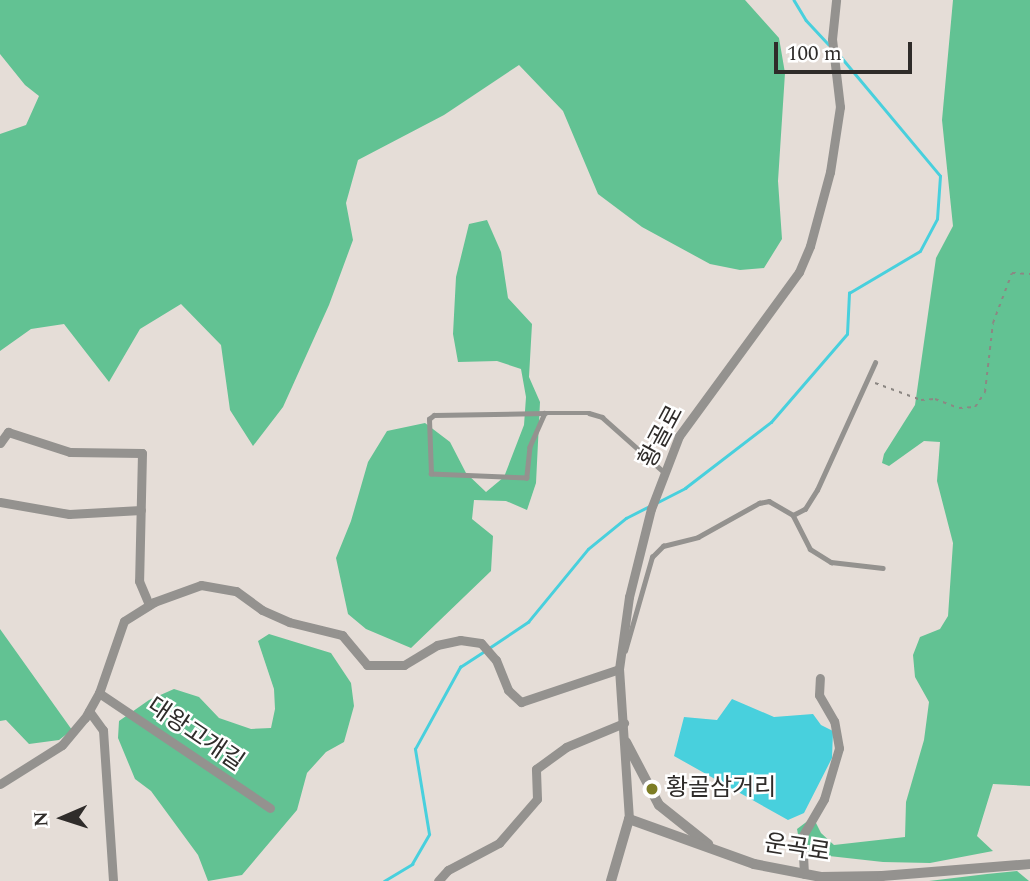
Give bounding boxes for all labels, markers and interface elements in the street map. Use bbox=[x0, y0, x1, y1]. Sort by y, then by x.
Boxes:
scale bar bbox=[778, 28, 916, 72]
text: 100 m bbox=[787, 38, 842, 70]
street label: 황골로 bbox=[634, 401, 690, 473]
street label: 대왕고개길 bbox=[141, 692, 249, 778]
place label: 황골삼거리 bbox=[666, 775, 776, 803]
marker: 황골삼거리 bbox=[644, 781, 660, 797]
north arrow bbox=[28, 783, 98, 853]
text: N bbox=[27, 811, 56, 828]
street label: 운곡로 bbox=[762, 830, 832, 868]

